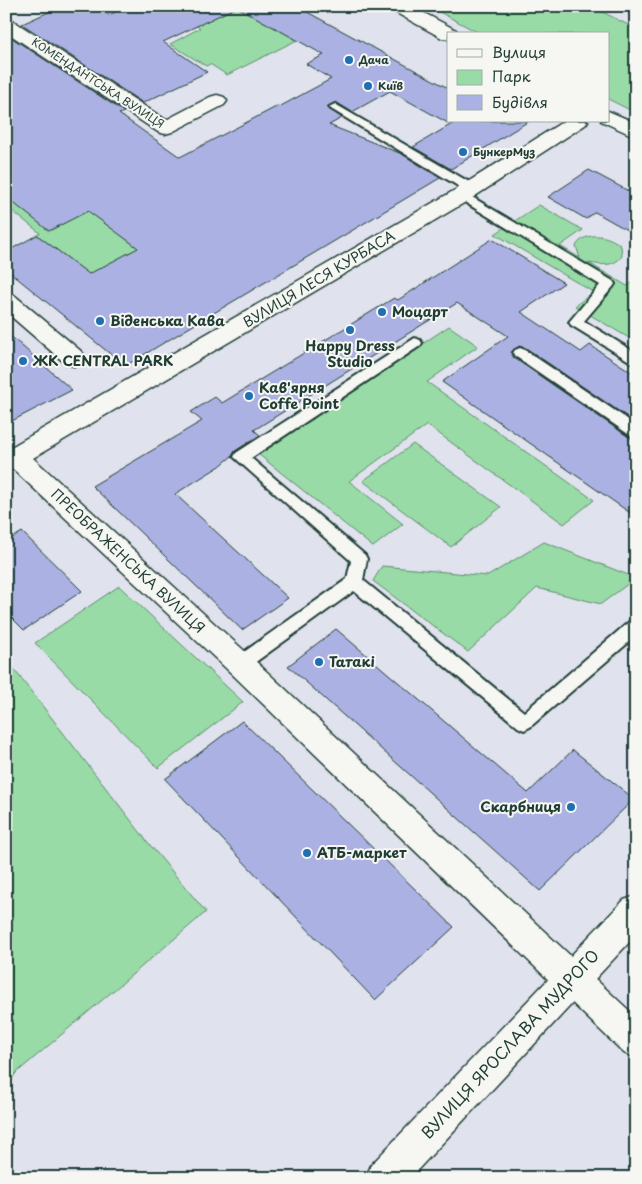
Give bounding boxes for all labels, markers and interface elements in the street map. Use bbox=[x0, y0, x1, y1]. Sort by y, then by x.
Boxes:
legend bbox=[447, 32, 610, 122]
street label: КОМЕНДАНТСЬКА ВУЛИЦЯ bbox=[29, 33, 168, 132]
text: Вулиця bbox=[492, 40, 546, 63]
place label: Дача bbox=[358, 51, 389, 68]
marker: Дача bbox=[343, 54, 355, 66]
text: Парк bbox=[492, 64, 531, 87]
place label: Київ bbox=[378, 77, 403, 94]
marker: Київ bbox=[362, 80, 374, 92]
text: Будівля bbox=[492, 90, 548, 113]
place label: БункерМуз bbox=[473, 143, 535, 160]
marker: БункерМуз bbox=[457, 146, 469, 158]
street label: ВУЛИЦЯ ЛЕСЯ КУРБАСА bbox=[239, 225, 399, 332]
place label: Моцарт bbox=[392, 301, 449, 322]
marker: Моцарт bbox=[376, 306, 388, 318]
place label: Віденська Кава bbox=[110, 310, 225, 331]
marker: Віденська Кава bbox=[94, 315, 106, 327]
marker: Happy Dress Studio bbox=[344, 324, 356, 336]
place label: Happy Dress Studio bbox=[305, 335, 395, 372]
place label: ЖК CENTRAL PARK bbox=[32, 350, 173, 371]
marker: ЖК CENTRAL PARK bbox=[17, 355, 29, 367]
place label: Кав'ярня Coffe Point bbox=[259, 377, 339, 414]
marker: Кав'ярня Coffe Point bbox=[243, 390, 255, 402]
street label: ПРЕОБРАЖЕНСЬКА ВУЛИЦЯ bbox=[47, 483, 210, 638]
place label: Татакі bbox=[329, 651, 375, 672]
marker: Татакі bbox=[313, 656, 325, 668]
place label: Скарбниця bbox=[480, 796, 561, 817]
marker: Скарбниця bbox=[565, 801, 577, 813]
place label: АТБ-маркет bbox=[317, 842, 407, 863]
marker: АТБ-маркет bbox=[301, 847, 313, 859]
street label: ВУЛИЦЯ ЯРОСЛАВА МУДРОГО bbox=[415, 943, 604, 1143]

